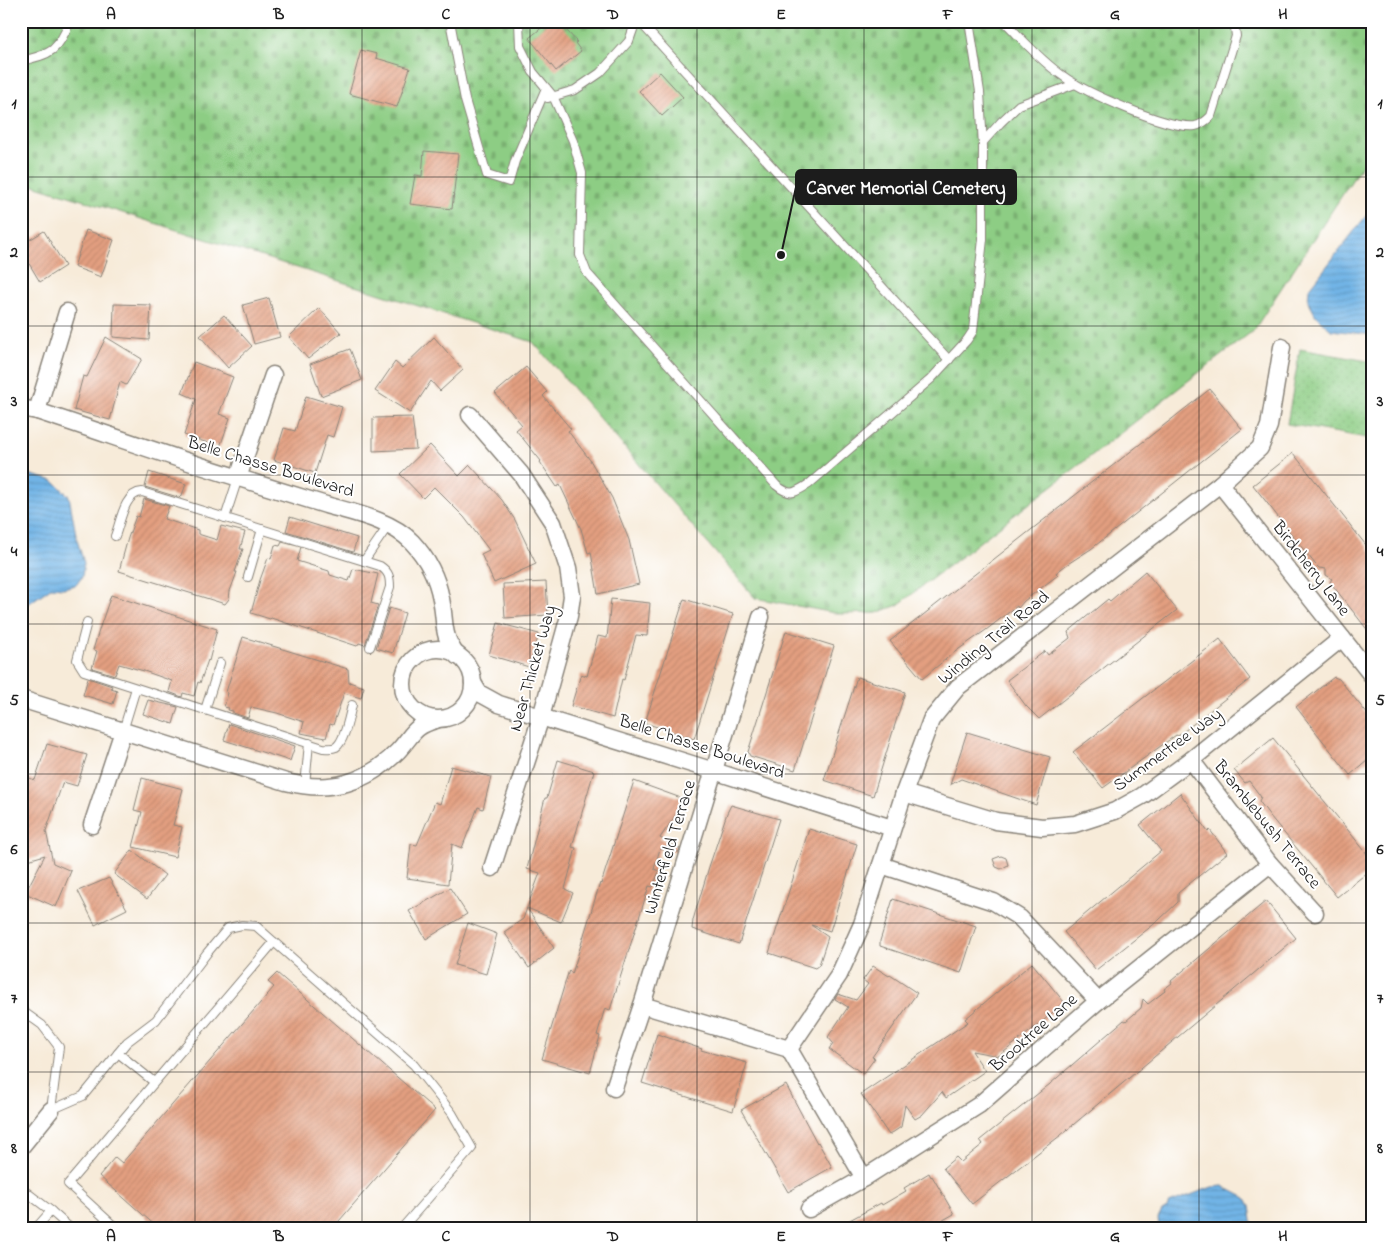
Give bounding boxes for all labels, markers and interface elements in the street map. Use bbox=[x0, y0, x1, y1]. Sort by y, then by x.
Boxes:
text: A bbox=[106, 3, 116, 27]
text: B bbox=[273, 3, 285, 27]
text: C bbox=[442, 3, 451, 27]
text: D bbox=[606, 3, 619, 27]
text: E bbox=[776, 3, 786, 27]
text: F bbox=[942, 3, 954, 27]
text: G bbox=[1110, 3, 1120, 27]
text: H bbox=[1278, 3, 1288, 27]
text: 1 bbox=[11, 92, 17, 116]
text: 1 bbox=[1377, 92, 1383, 116]
callout: Carver Memorial Cemetery bbox=[796, 170, 1016, 204]
text: Carver Memorial Cemetery bbox=[806, 176, 1006, 205]
text: 2 bbox=[9, 241, 18, 265]
text: 2 bbox=[1375, 241, 1384, 265]
text: 3 bbox=[10, 390, 18, 414]
text: 3 bbox=[1376, 390, 1384, 414]
street label: Belle Chasse Boulevard bbox=[183, 430, 357, 506]
street label: Birdcherry Lane bbox=[1264, 515, 1357, 623]
text: 4 bbox=[10, 540, 18, 564]
text: 4 bbox=[1376, 540, 1384, 564]
street label: Winding Trail Road bbox=[933, 585, 1056, 693]
street label: Near Thicket Way bbox=[503, 602, 564, 735]
text: 5 bbox=[9, 689, 19, 713]
text: 5 bbox=[1375, 689, 1385, 713]
street label: Summertree Way bbox=[1108, 702, 1228, 799]
street label: Belle Chasse Boulevard bbox=[614, 708, 788, 787]
street label: Bramblebush Terrace bbox=[1206, 755, 1327, 896]
street label: Winterfield Terrace bbox=[638, 776, 704, 918]
text: 6 bbox=[9, 838, 18, 862]
text: 6 bbox=[1375, 838, 1384, 862]
text: 7 bbox=[11, 987, 18, 1011]
street label: Brooktree Lane bbox=[984, 987, 1085, 1080]
text: 7 bbox=[1377, 987, 1384, 1011]
text: 8 bbox=[10, 1137, 17, 1161]
text: 8 bbox=[1376, 1137, 1383, 1161]
text: A bbox=[106, 1225, 116, 1249]
text: B bbox=[273, 1225, 285, 1249]
text: C bbox=[442, 1225, 451, 1249]
text: D bbox=[606, 1225, 619, 1249]
text: E bbox=[776, 1225, 786, 1249]
text: F bbox=[942, 1225, 954, 1249]
text: G bbox=[1110, 1225, 1120, 1249]
text: H bbox=[1278, 1225, 1288, 1249]

